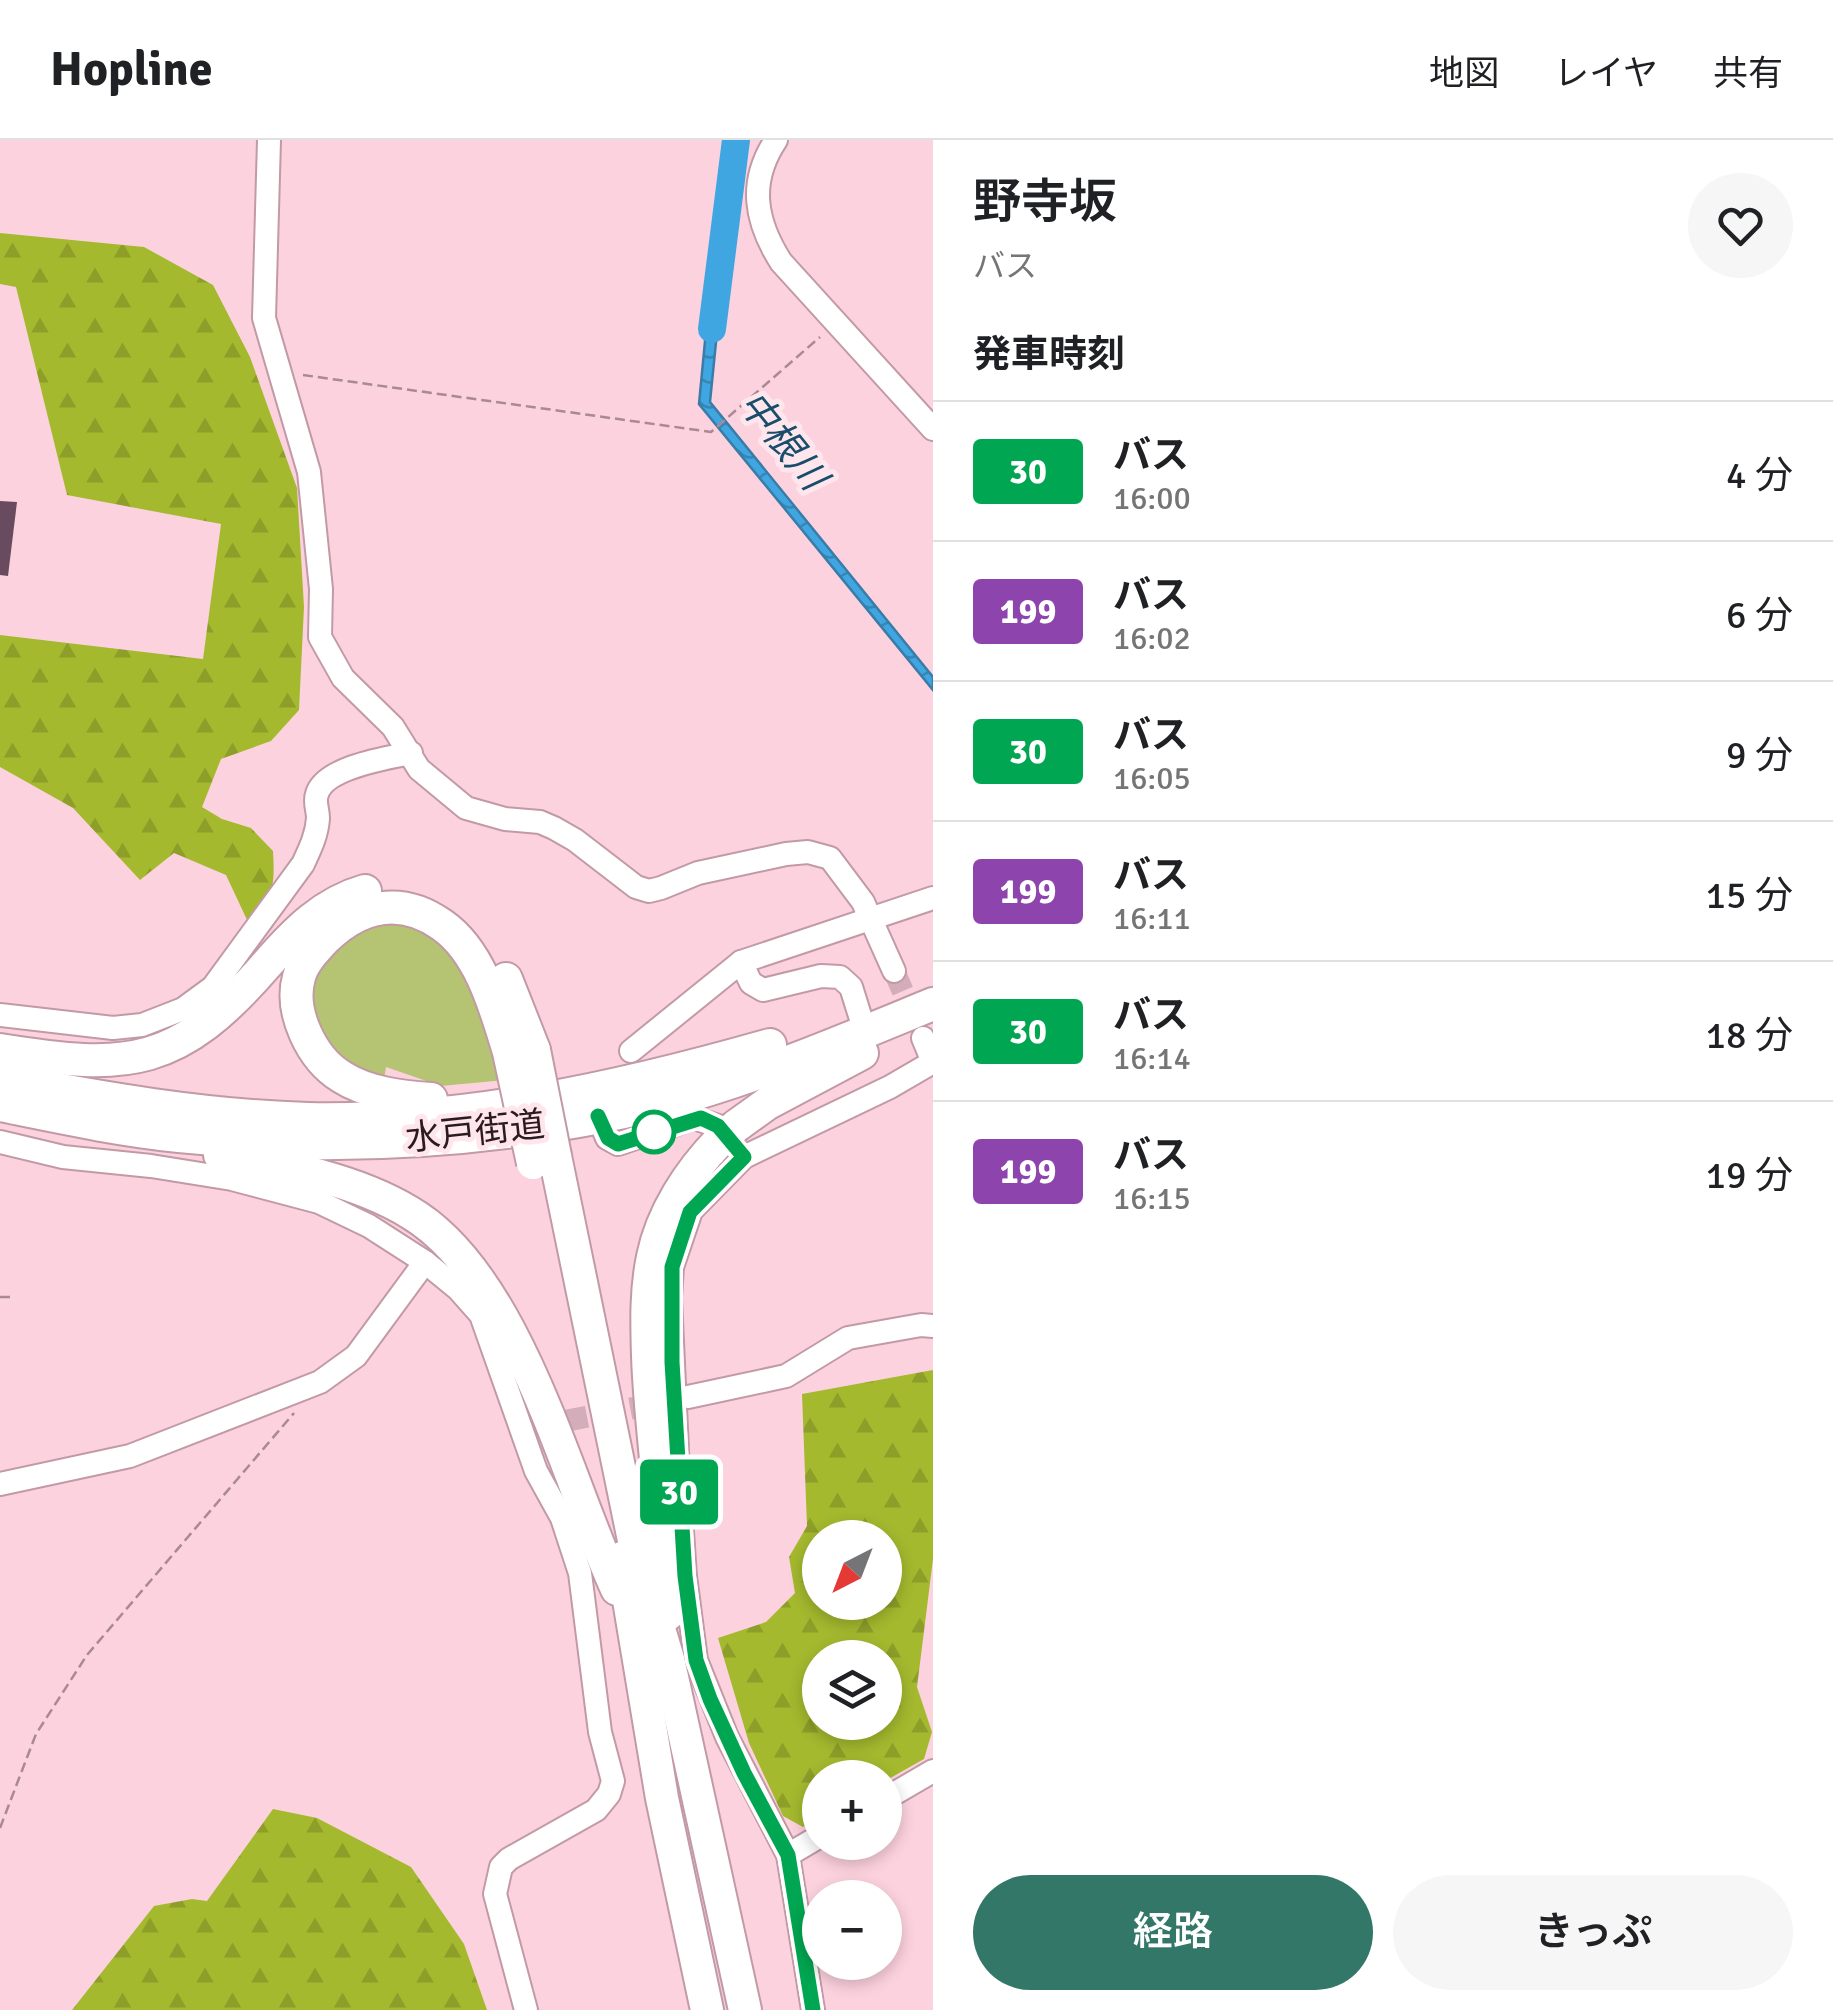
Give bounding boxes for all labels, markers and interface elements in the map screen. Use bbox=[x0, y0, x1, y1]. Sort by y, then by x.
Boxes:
text: Hopline bbox=[50, 40, 213, 99]
text: 地図 bbox=[1429, 52, 1499, 95]
text: レイヤ bbox=[1554, 52, 1658, 95]
text: 共有 bbox=[1713, 52, 1783, 95]
text: 野寺坂 bbox=[973, 173, 1117, 232]
button: heart bbox=[1688, 173, 1793, 278]
text: バス bbox=[973, 247, 1037, 286]
text: 発車時刻 bbox=[973, 331, 1125, 378]
water label: 中根川 bbox=[728, 381, 839, 503]
text: バス bbox=[1113, 432, 1189, 479]
text: 30 bbox=[1009, 450, 1047, 493]
text: 4 分 bbox=[1726, 452, 1793, 499]
text: 16:00 bbox=[1113, 479, 1191, 518]
text: バス bbox=[1113, 572, 1189, 619]
text: 199 bbox=[1000, 590, 1056, 633]
text: 6 分 bbox=[1726, 592, 1793, 639]
text: 16:02 bbox=[1113, 619, 1191, 658]
text: バス bbox=[1113, 712, 1189, 759]
text: 30 bbox=[1009, 730, 1047, 773]
text: 9 分 bbox=[1726, 732, 1793, 779]
text: 16:05 bbox=[1113, 759, 1191, 798]
text: バス bbox=[1113, 852, 1189, 899]
text: 199 bbox=[1000, 870, 1056, 913]
text: 15 分 bbox=[1706, 872, 1793, 919]
text: 16:11 bbox=[1113, 899, 1191, 938]
text: バス bbox=[1113, 992, 1189, 1039]
text: 30 bbox=[1009, 1010, 1047, 1053]
text: 18 分 bbox=[1706, 1012, 1793, 1059]
text: 16:14 bbox=[1113, 1039, 1191, 1078]
street label: 水戸街道 bbox=[403, 1103, 547, 1160]
unlabelled marker bbox=[633, 1111, 675, 1153]
text: バス bbox=[1113, 1132, 1189, 1179]
text: 199 bbox=[1000, 1150, 1056, 1193]
text: 19 分 bbox=[1706, 1152, 1793, 1199]
text: 16:15 bbox=[1113, 1179, 1191, 1218]
line badge: 30 bbox=[634, 1460, 724, 1524]
text: 30 bbox=[660, 1471, 698, 1514]
north arrow bbox=[802, 1520, 902, 1620]
map controls bbox=[802, 1520, 902, 1980]
button: layers bbox=[802, 1640, 902, 1740]
button: + bbox=[802, 1760, 902, 1860]
button: 経路 bbox=[973, 1875, 1373, 1990]
button: きっぷ bbox=[1393, 1875, 1793, 1990]
button: − bbox=[802, 1880, 902, 1980]

